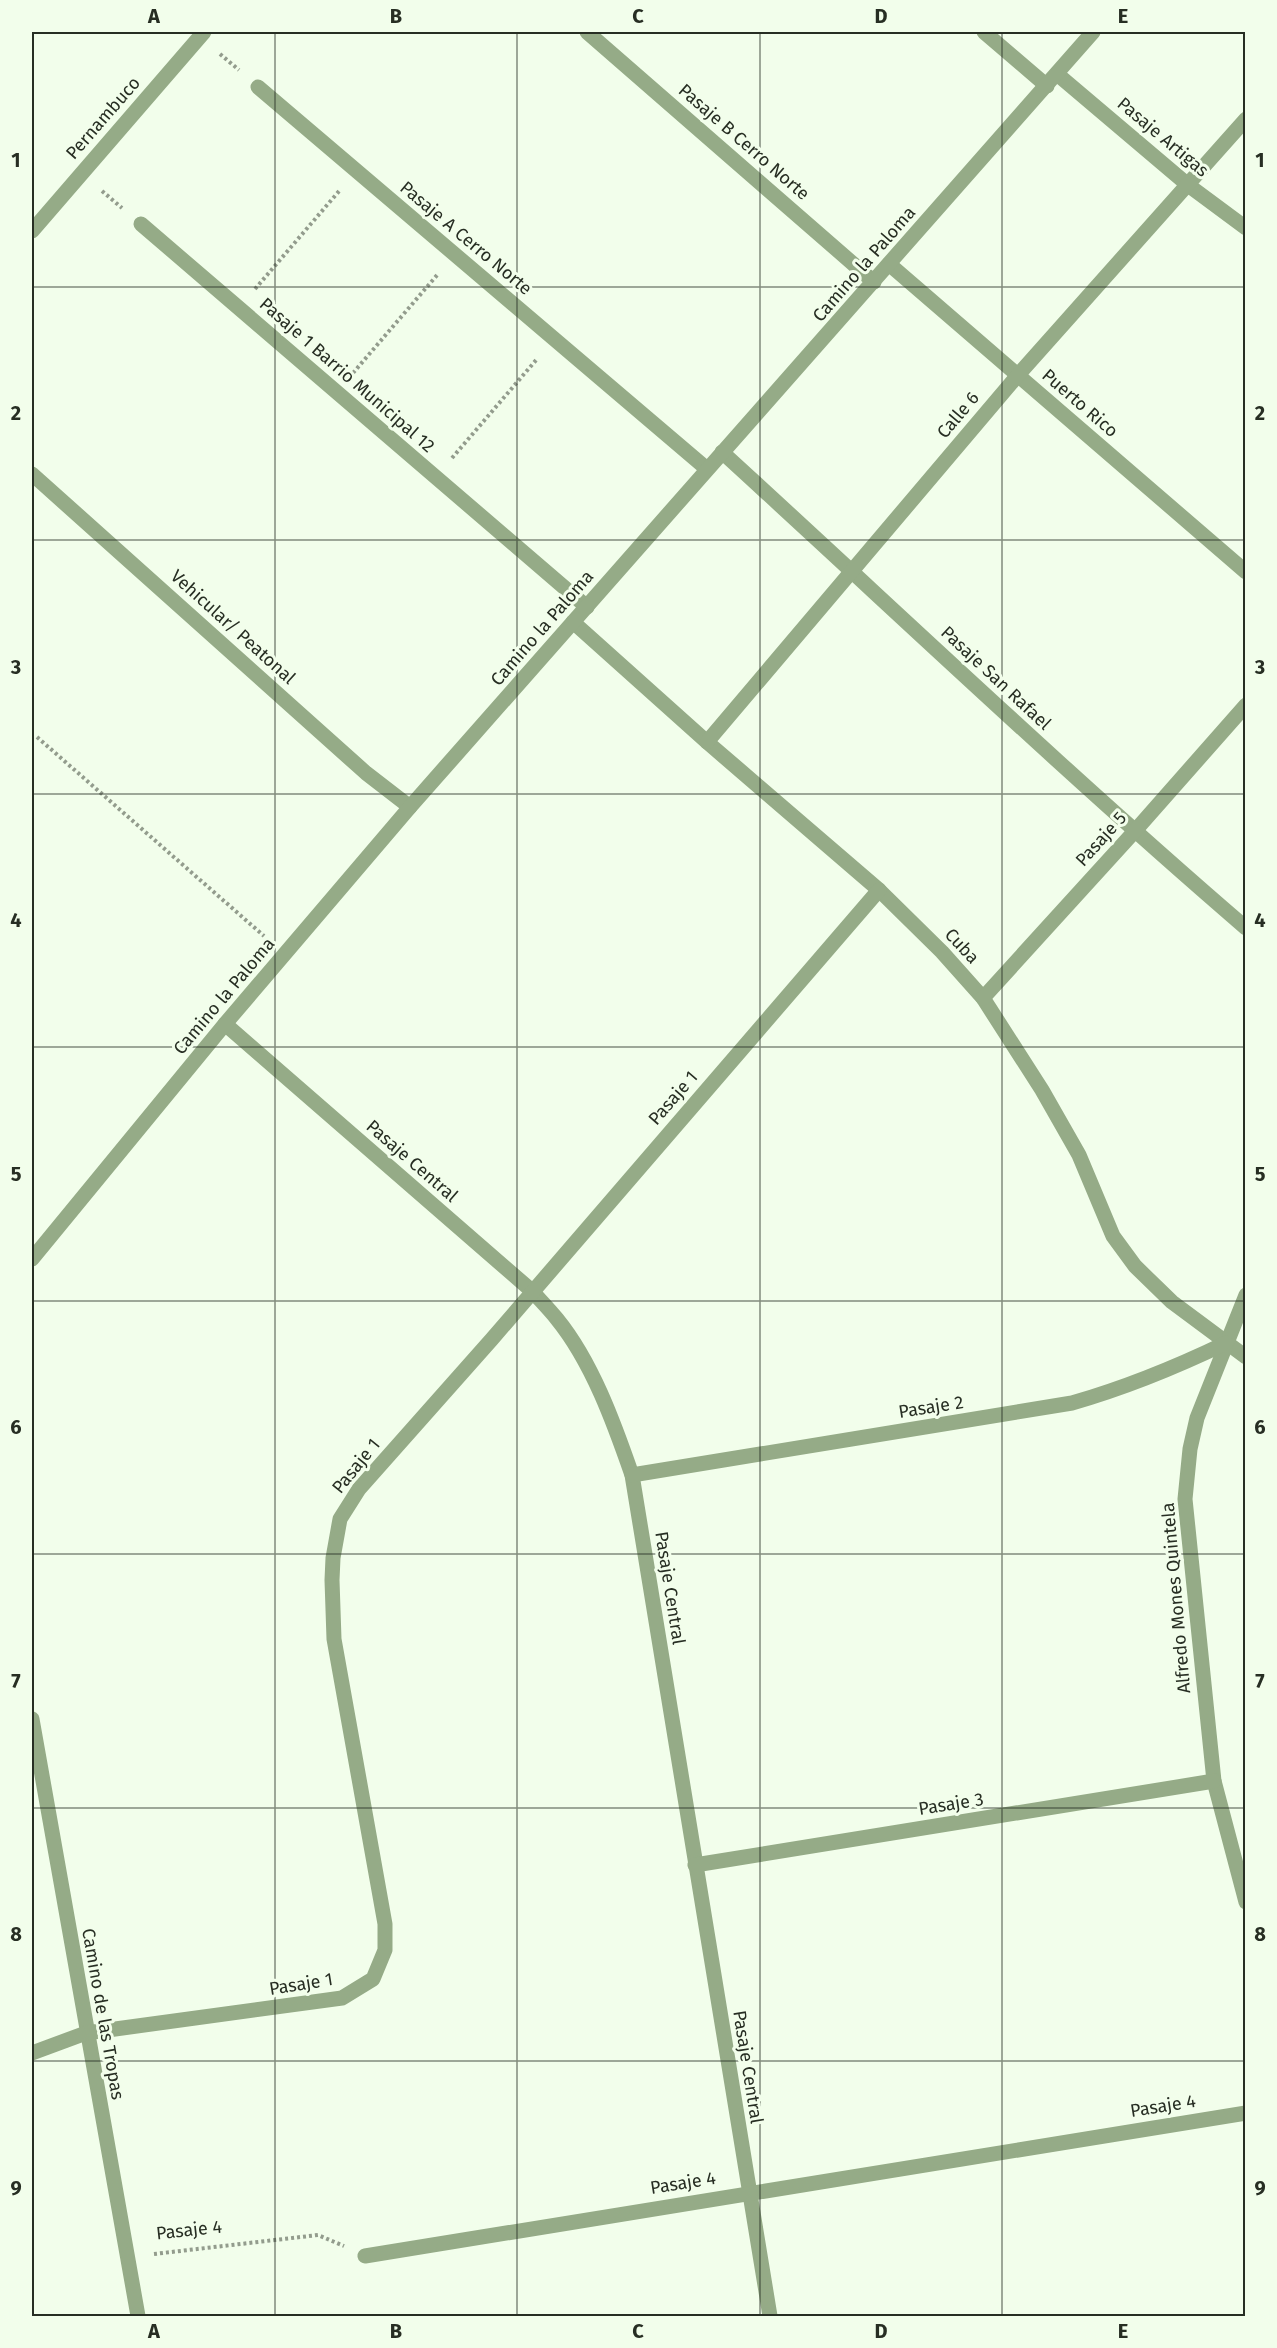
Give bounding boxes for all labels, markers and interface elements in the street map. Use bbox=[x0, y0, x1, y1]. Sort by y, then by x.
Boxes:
text: A bbox=[147, 4, 161, 28]
text: B bbox=[390, 4, 402, 28]
text: C bbox=[632, 4, 644, 28]
text: D bbox=[874, 4, 888, 28]
text: E bbox=[1118, 4, 1128, 28]
street label: Pernambuco bbox=[61, 72, 145, 164]
street label: Pasaje B Cerro Norte bbox=[674, 79, 814, 205]
street label: Pasaje Artigas bbox=[1113, 92, 1213, 182]
text: 1 bbox=[11, 148, 21, 172]
text: 1 bbox=[1255, 148, 1265, 172]
street label: Pasaje A Cerro Norte bbox=[396, 176, 536, 300]
street label: Camino la Paloma bbox=[808, 202, 920, 326]
street label: Pasaje 1 Barrio Municipal 12 bbox=[255, 293, 439, 457]
street label: Puerto Rico bbox=[1038, 364, 1122, 442]
street label: Calle 6 bbox=[932, 387, 984, 443]
text: 2 bbox=[11, 401, 21, 425]
text: 2 bbox=[1255, 401, 1265, 425]
street label: Vehicular/ Peatonal bbox=[166, 565, 300, 689]
street label: Camino la Paloma bbox=[486, 566, 598, 690]
street label: Pasaje San Rafael bbox=[936, 621, 1056, 735]
text: 3 bbox=[10, 655, 21, 679]
text: 3 bbox=[1254, 655, 1265, 679]
street label: Pasaje 5 bbox=[1071, 807, 1131, 871]
text: 4 bbox=[10, 908, 22, 932]
text: 4 bbox=[1254, 908, 1266, 932]
street label: Cuba bbox=[940, 924, 984, 968]
street label: Camino la Paloma bbox=[169, 933, 279, 1059]
street label: Pasaje 1 bbox=[644, 1067, 702, 1129]
street label: Pasaje Central bbox=[362, 1115, 462, 1207]
text: 5 bbox=[11, 1162, 22, 1186]
text: 5 bbox=[1255, 1162, 1266, 1186]
street label: Pasaje 2 bbox=[897, 1391, 965, 1423]
text: 6 bbox=[10, 1415, 22, 1439]
text: 6 bbox=[1254, 1415, 1266, 1439]
street label: Pasaje 1 bbox=[327, 1434, 385, 1498]
street label: Alfredo Mones Quintela bbox=[1157, 1502, 1195, 1694]
street label: Pasaje Central bbox=[650, 1530, 690, 1646]
text: 7 bbox=[11, 1669, 21, 1693]
text: 7 bbox=[1255, 1669, 1265, 1693]
street label: Pasaje 3 bbox=[917, 1788, 985, 1820]
text: 8 bbox=[10, 1922, 22, 1946]
text: 8 bbox=[1254, 1922, 1266, 1946]
street label: Camino de las Tropas bbox=[77, 1927, 129, 2101]
street label: Pasaje 1 bbox=[268, 1968, 334, 2000]
street label: Pasaje Central bbox=[728, 2009, 768, 2125]
street label: Pasaje 4 bbox=[1129, 2090, 1198, 2122]
street label: Pasaje 4 bbox=[649, 2167, 718, 2199]
text: 9 bbox=[10, 2176, 22, 2200]
text: 9 bbox=[1254, 2176, 1266, 2200]
street label: Pasaje 4 bbox=[155, 2216, 223, 2244]
text: A bbox=[147, 2319, 161, 2343]
text: B bbox=[390, 2319, 402, 2343]
text: C bbox=[632, 2319, 644, 2343]
text: D bbox=[874, 2319, 888, 2343]
text: E bbox=[1118, 2319, 1128, 2343]

